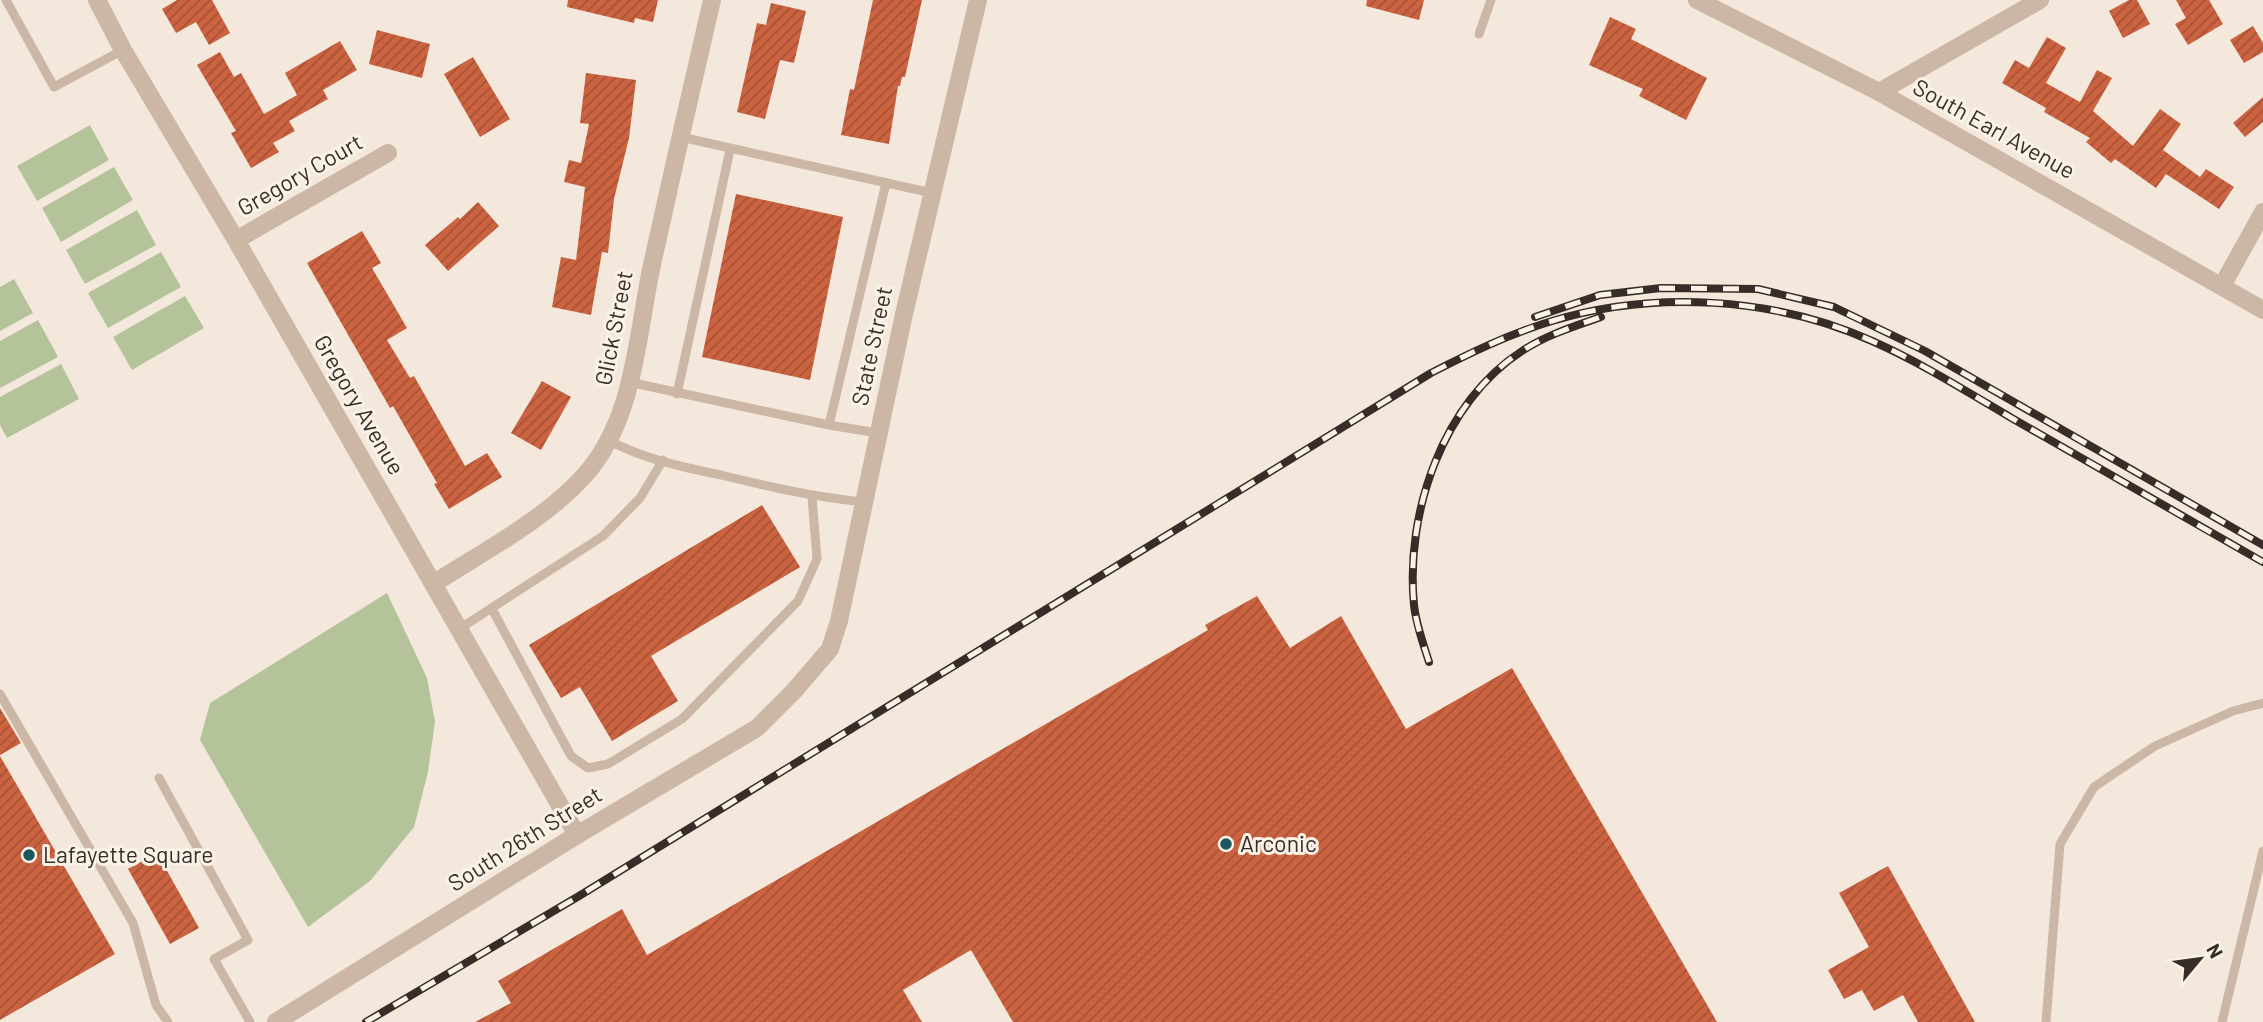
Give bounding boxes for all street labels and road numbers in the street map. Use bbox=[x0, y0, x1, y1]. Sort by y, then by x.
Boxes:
street label: South Earl Avenue bbox=[1909, 72, 2080, 184]
street label: Gregory Court bbox=[232, 127, 367, 221]
street label: Glick Street bbox=[588, 268, 638, 387]
street label: State Street bbox=[845, 284, 897, 408]
street label: Gregory Avenue bbox=[309, 330, 411, 479]
street label: South 26th Street bbox=[442, 780, 607, 897]

